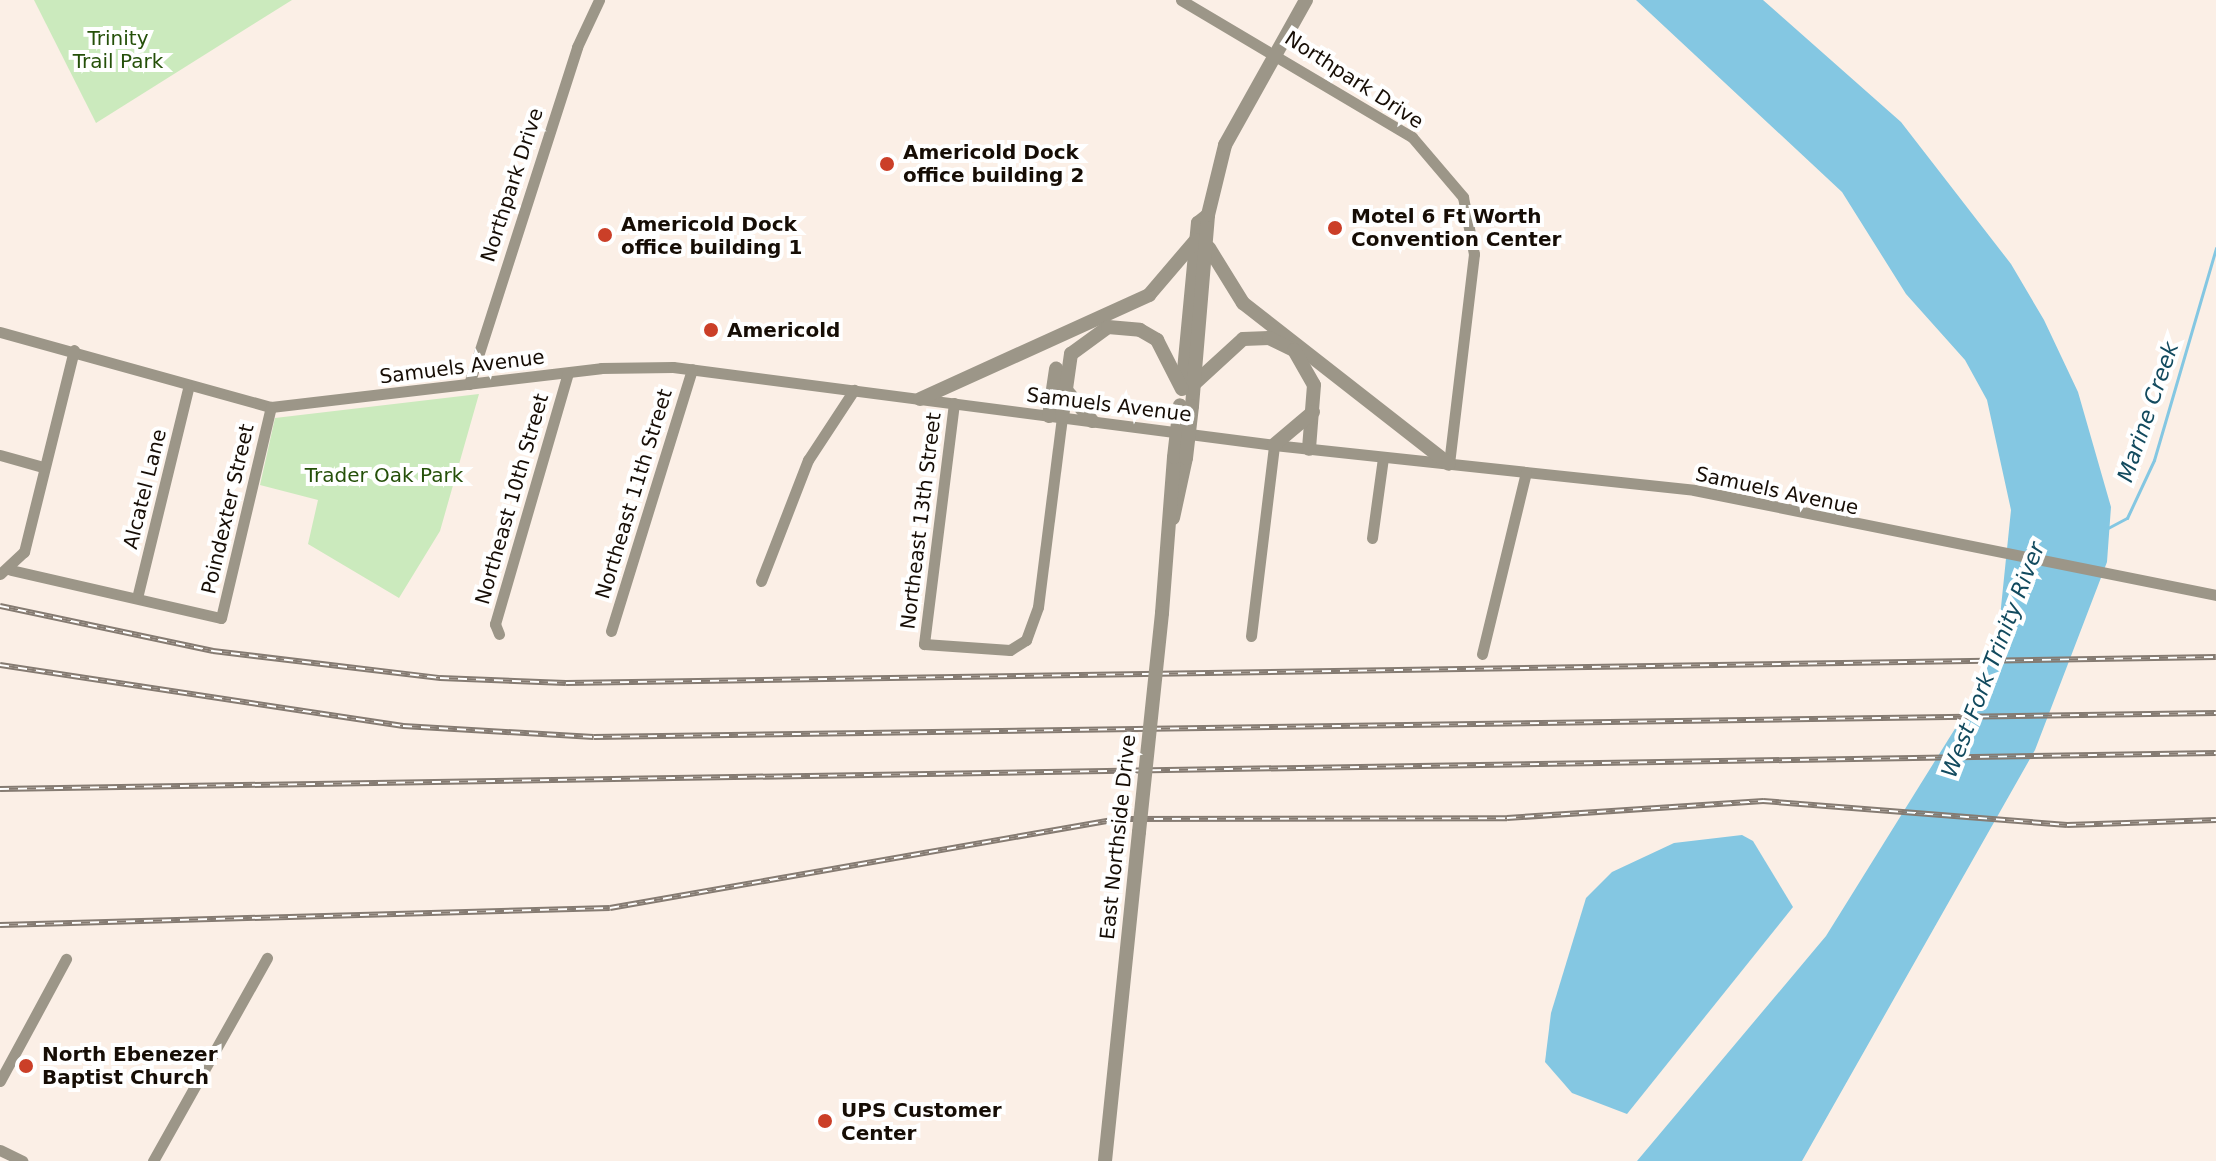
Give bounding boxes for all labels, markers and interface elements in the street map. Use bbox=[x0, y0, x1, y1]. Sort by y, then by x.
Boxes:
street label: Northpark Drive bbox=[1280, 26, 1428, 134]
park label: Trinity Trail Park bbox=[73, 27, 163, 74]
street label: Northpark Drive bbox=[476, 105, 548, 265]
place label: Americold Dock office building 2 bbox=[903, 140, 1084, 187]
marker: Americold Dock office building 2 bbox=[878, 155, 896, 173]
place label: Motel 6 Ft Worth Convention Center bbox=[1351, 204, 1561, 251]
place label: Americold Dock office building 1 bbox=[621, 212, 802, 259]
marker: Motel 6 Ft Worth Convention Center bbox=[1326, 219, 1344, 237]
marker: Americold Dock office building 1 bbox=[596, 226, 614, 244]
place label: Americold bbox=[727, 318, 840, 342]
marker: Americold bbox=[702, 321, 720, 339]
water label: Marine Creek bbox=[2112, 339, 2184, 485]
street label: Samuels Avenue bbox=[378, 345, 546, 389]
street label: Samuels Avenue bbox=[1025, 383, 1193, 427]
street label: Northeast 11th Street bbox=[591, 386, 677, 602]
street label: Northeast 10th Street bbox=[470, 391, 554, 607]
street label: Northeast 13th Street bbox=[896, 411, 946, 631]
street label: Poindexter Street bbox=[197, 422, 259, 596]
street label: Alcatel Lane bbox=[118, 426, 172, 552]
street label: Samuels Avenue bbox=[1693, 462, 1861, 520]
park label: Trader Oak Park bbox=[305, 463, 463, 487]
water label: West Fork Trinity River bbox=[1936, 539, 2050, 781]
street label: East Northside Drive bbox=[1095, 733, 1141, 941]
place label: North Ebenezer Baptist Church bbox=[42, 1042, 218, 1089]
marker: North Ebenezer Baptist Church bbox=[17, 1057, 35, 1075]
place label: UPS Customer Center bbox=[841, 1098, 1002, 1145]
marker: UPS Customer Center bbox=[816, 1112, 834, 1130]

